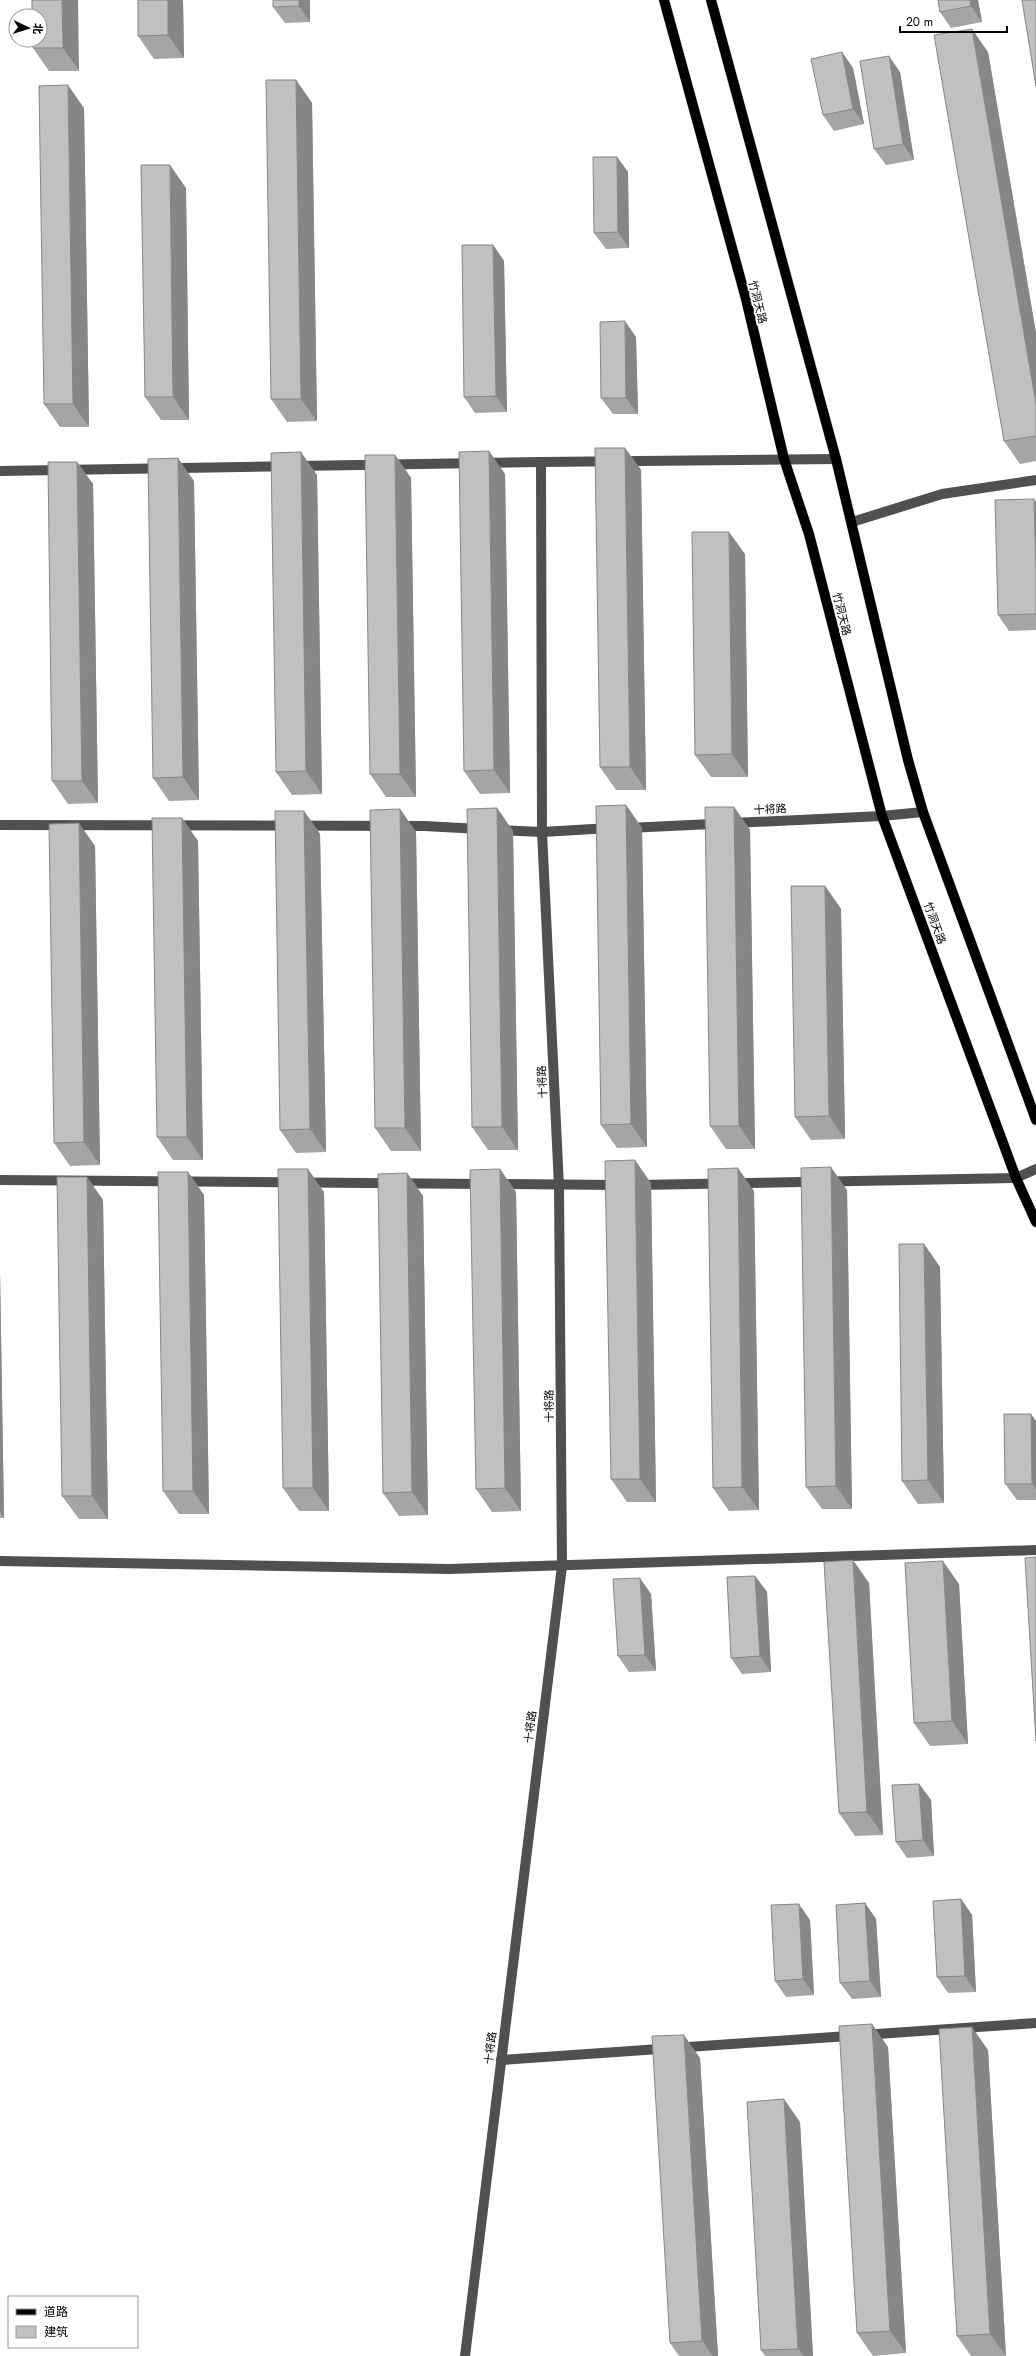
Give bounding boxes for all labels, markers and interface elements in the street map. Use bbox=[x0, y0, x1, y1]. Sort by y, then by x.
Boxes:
north arrow bbox=[8, 8, 48, 48]
scale bar bbox=[900, 8, 1007, 34]
text: 20 m bbox=[906, 13, 933, 31]
text: 北 bbox=[30, 23, 46, 35]
street label: 竹洞天路 bbox=[745, 279, 771, 325]
street label: 竹洞天路 bbox=[829, 591, 855, 637]
street label: 十将路 bbox=[753, 800, 787, 818]
street label: 竹洞天路 bbox=[920, 900, 950, 946]
street label: 十将路 bbox=[533, 1065, 551, 1099]
street label: 十将路 bbox=[541, 1389, 557, 1423]
street label: 十将路 bbox=[520, 1710, 540, 1744]
street label: 十将路 bbox=[480, 2031, 500, 2065]
legend bbox=[8, 2296, 138, 2348]
text: 道路 bbox=[44, 2303, 68, 2321]
text: 建筑 bbox=[44, 2323, 68, 2341]

